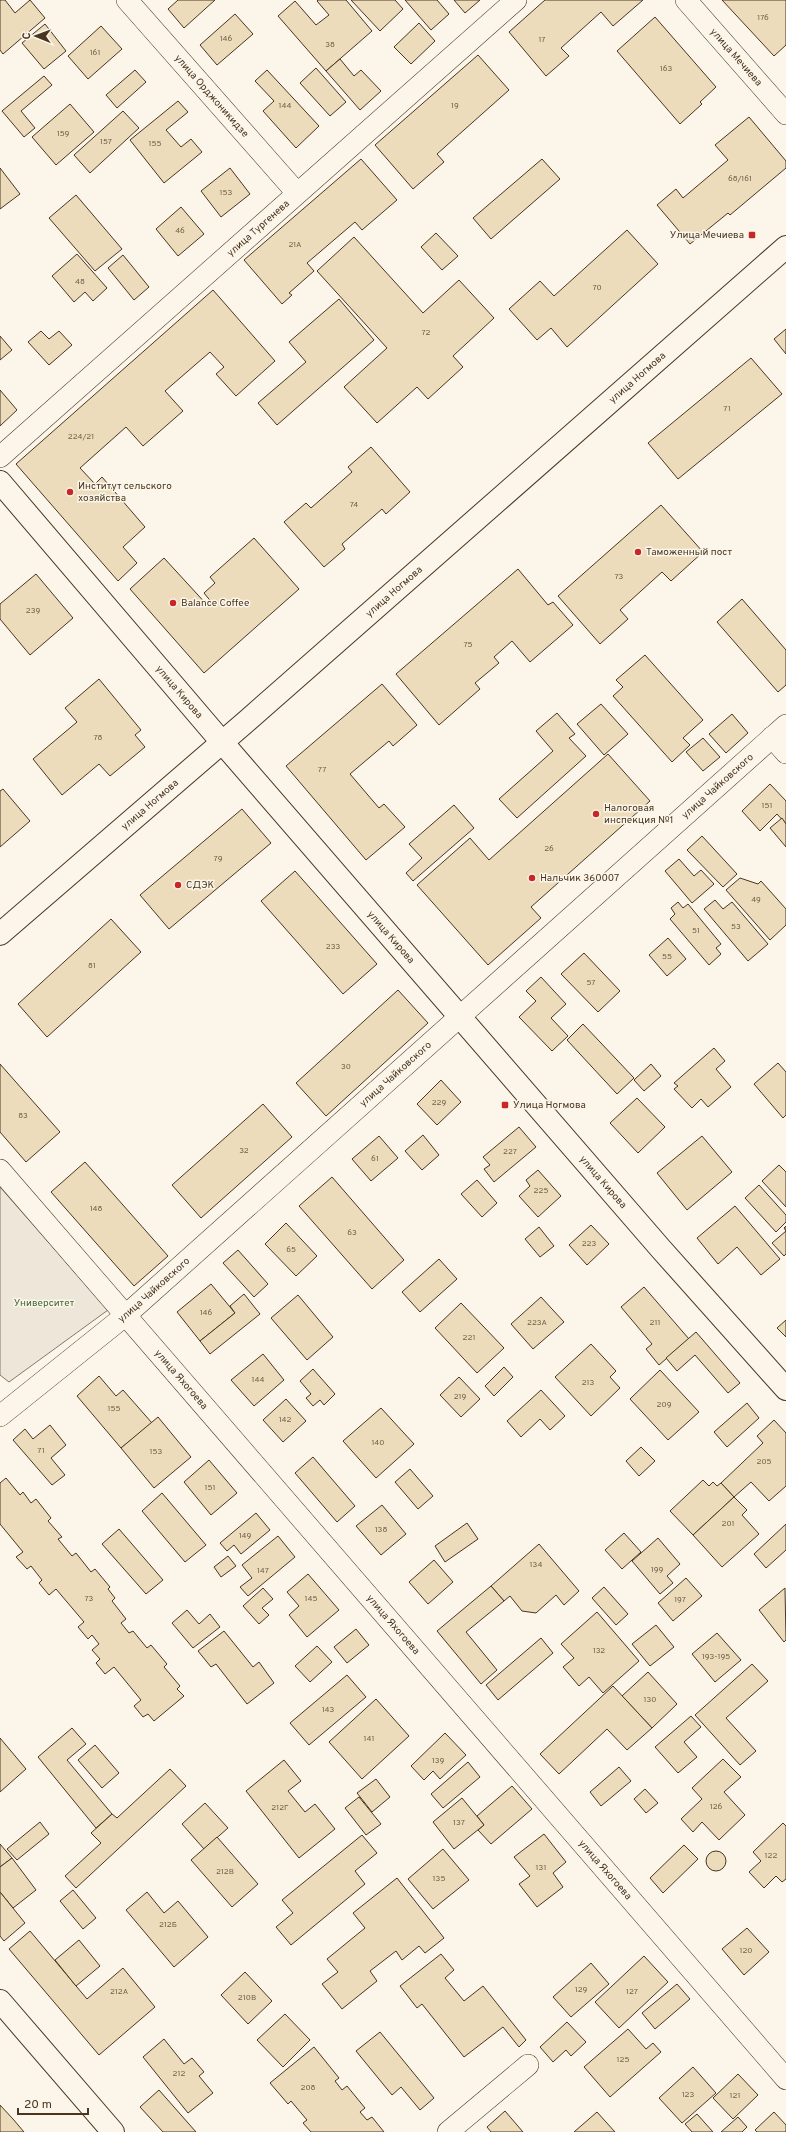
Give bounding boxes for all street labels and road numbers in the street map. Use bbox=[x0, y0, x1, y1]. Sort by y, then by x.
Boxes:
street label: улица Мечиева bbox=[707, 25, 765, 89]
street label: улица Орджоникидзе bbox=[172, 52, 252, 140]
street label: улица Тургенева bbox=[224, 197, 292, 259]
street label: улица Ногмова bbox=[606, 349, 669, 406]
street label: улица Ногмова bbox=[363, 563, 425, 620]
street label: улица Кирова bbox=[153, 663, 206, 721]
street label: улица Чайковского bbox=[679, 750, 757, 822]
street label: улица Ногмова bbox=[119, 776, 181, 833]
street label: улица Кирова bbox=[364, 908, 417, 966]
street label: улица Чайковского bbox=[357, 1038, 434, 1110]
street label: улица Кирова bbox=[577, 1153, 630, 1211]
street label: улица Чайковского bbox=[115, 1254, 193, 1325]
street label: улица Яхогоева bbox=[152, 1347, 211, 1412]
street label: улица Яхогоева bbox=[364, 1592, 423, 1657]
street label: улица Яхогоева bbox=[575, 1837, 635, 1902]

